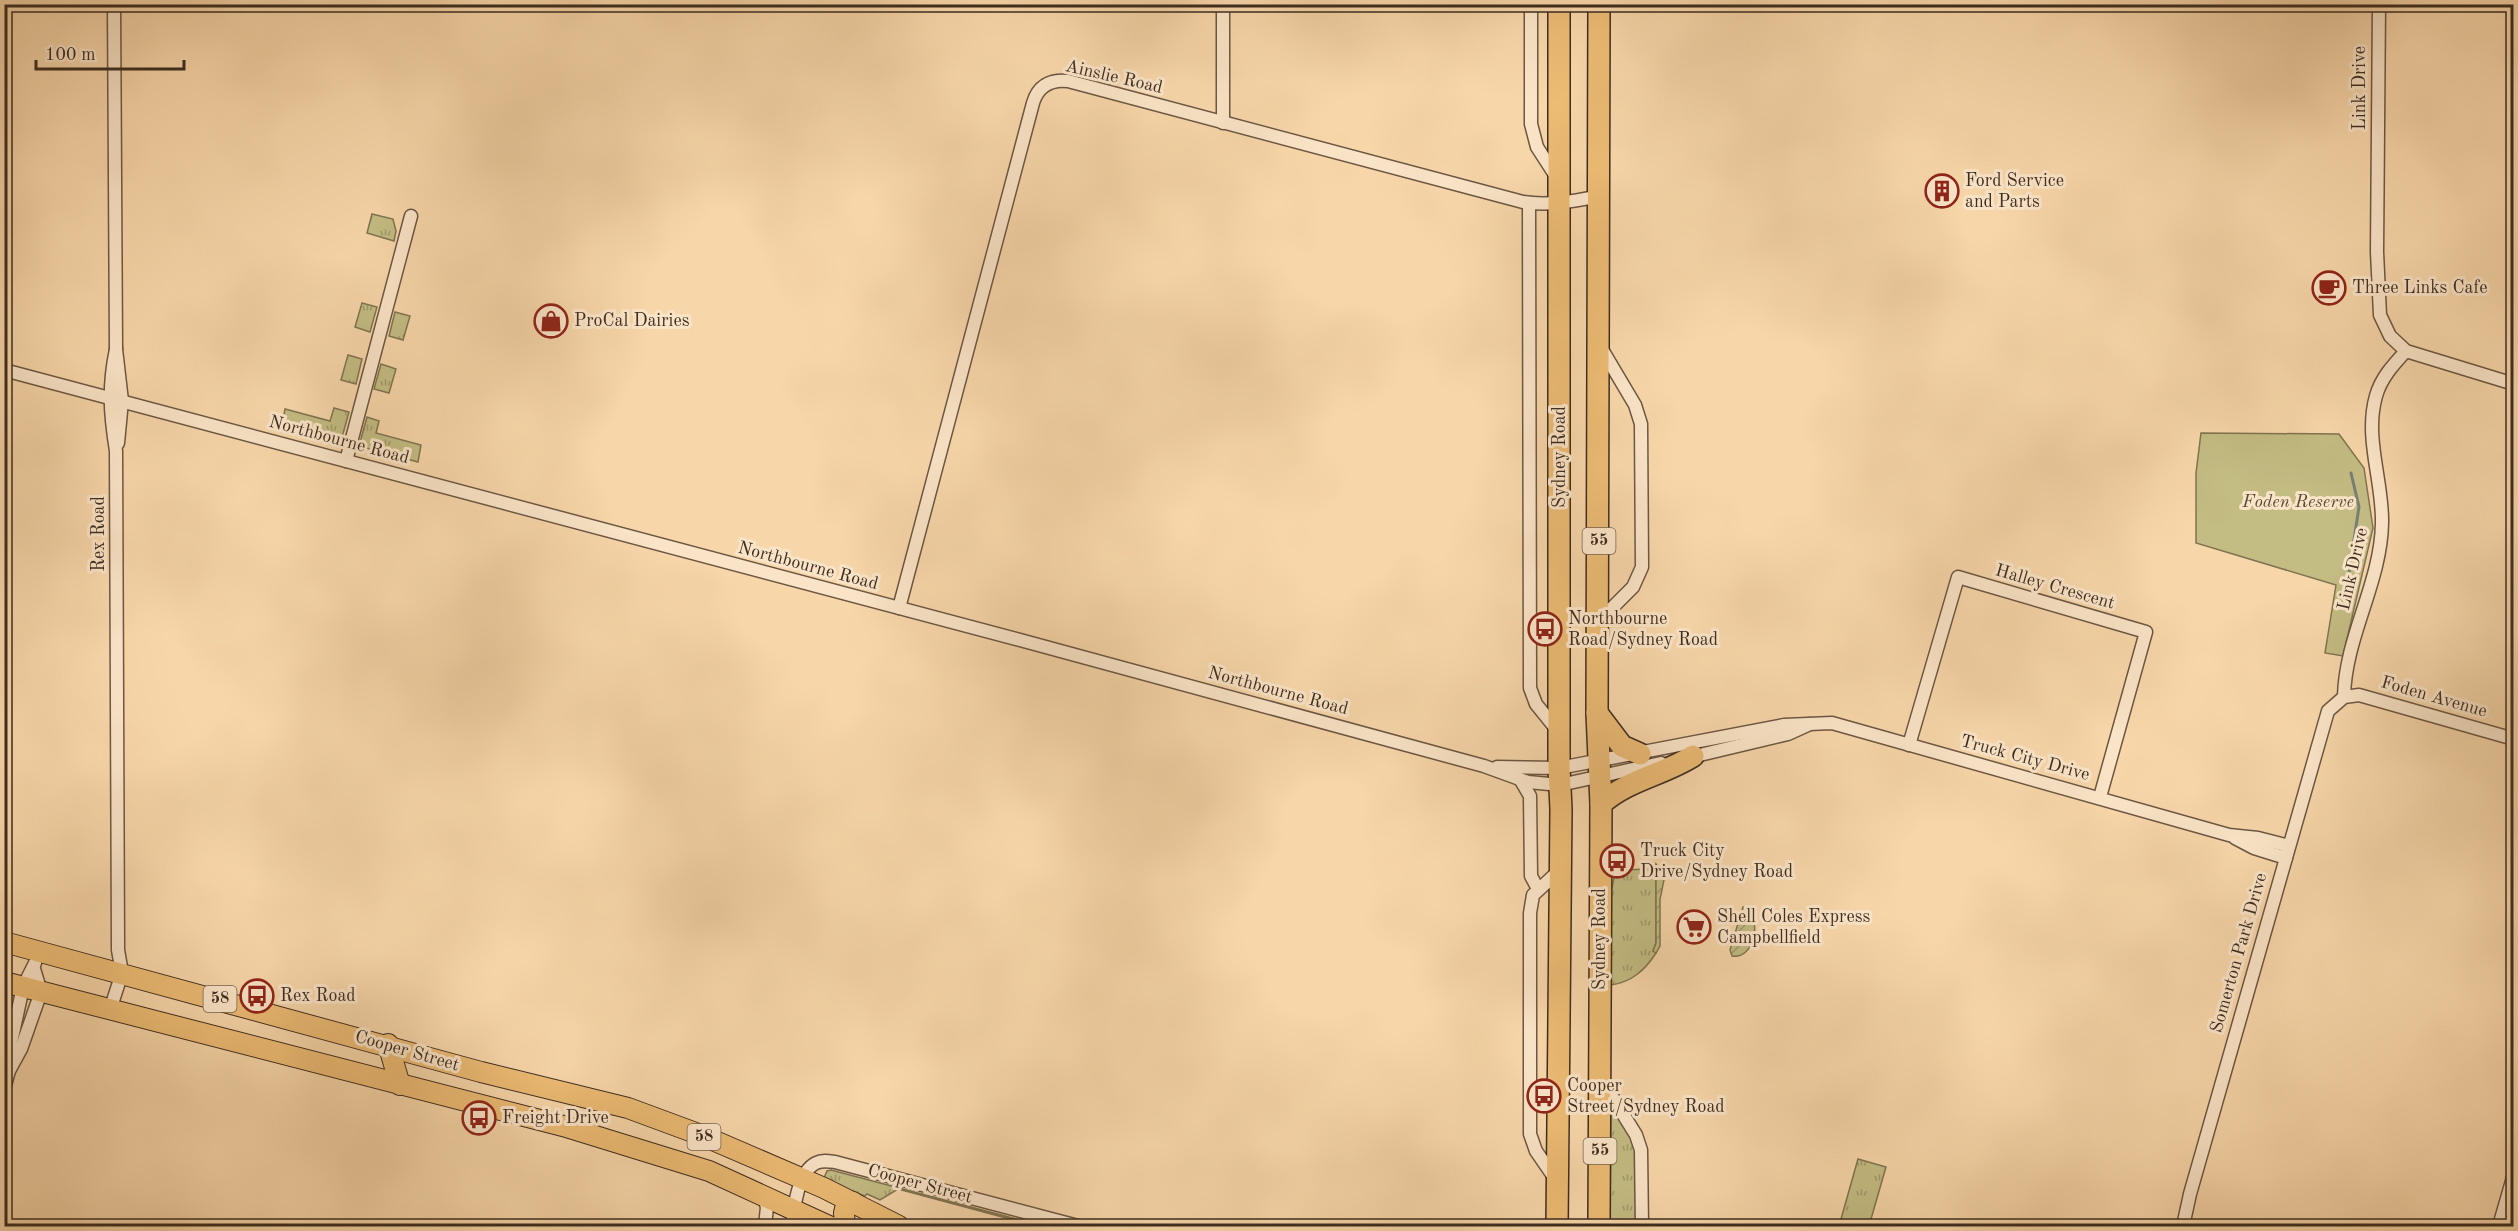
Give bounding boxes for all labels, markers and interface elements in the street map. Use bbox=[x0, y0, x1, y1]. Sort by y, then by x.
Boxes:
scale bar bbox=[36, 33, 184, 71]
text: 100 m bbox=[45, 46, 96, 64]
street label: Link Drive bbox=[2351, 46, 2369, 130]
street label: Ainslie Road bbox=[1064, 57, 1164, 97]
place label: Ford Service and Parts bbox=[1965, 172, 2064, 211]
building icon: Ford Service and Parts bbox=[1924, 173, 1960, 209]
cafe icon: Three Links Cafe bbox=[2311, 270, 2347, 306]
place label: Three Links Cafe bbox=[2352, 279, 2488, 297]
shop icon: ProCal Dairies bbox=[533, 303, 569, 339]
place label: ProCal Dairies bbox=[574, 312, 690, 330]
street label: Sydney Road bbox=[1551, 406, 1569, 508]
street label: Northbourne Road bbox=[267, 413, 411, 467]
park label: Foden Reserve bbox=[2241, 493, 2354, 511]
street label: Rex Road bbox=[90, 496, 108, 572]
street label: Link Drive bbox=[2335, 526, 2371, 612]
road number: 55 bbox=[1582, 528, 1616, 554]
street label: Northbourne Road bbox=[736, 539, 880, 593]
street label: Halley Crescent bbox=[1993, 561, 2117, 613]
place label: Northbourne Road/Sydney Road bbox=[1568, 610, 1718, 649]
bus stop icon: Northbourne Road/Sydney Road bbox=[1527, 611, 1563, 647]
street label: Northbourne Road bbox=[1206, 664, 1350, 718]
street label: Foden Avenue bbox=[2379, 673, 2489, 721]
street label: Truck City Drive bbox=[1958, 732, 2092, 784]
place label: Truck City Drive/Sydney Road bbox=[1640, 842, 1793, 881]
bus stop icon: Truck City Drive/Sydney Road bbox=[1599, 843, 1635, 879]
street label: Somerton Park Drive bbox=[2208, 871, 2270, 1035]
street label: Sydney Road bbox=[1591, 888, 1609, 990]
place label: Shell Coles Express Campbellfield bbox=[1717, 908, 1871, 947]
supermarket icon: Shell Coles Express Campbellfield bbox=[1676, 909, 1712, 945]
bus stop icon: Rex Road bbox=[239, 978, 275, 1014]
road number: 58 bbox=[204, 986, 236, 1012]
place label: Rex Road bbox=[280, 987, 356, 1005]
street label: Cooper Street bbox=[353, 1028, 461, 1074]
place label: Cooper Street/Sydney Road bbox=[1567, 1077, 1725, 1116]
bus stop icon: Cooper Street/Sydney Road bbox=[1526, 1078, 1562, 1114]
bus stop icon: Freight Drive bbox=[461, 1100, 497, 1136]
place label: Freight Drive bbox=[502, 1109, 609, 1127]
road number: 58 bbox=[688, 1124, 720, 1150]
road number: 55 bbox=[1584, 1138, 1616, 1164]
street label: Cooper Street bbox=[866, 1161, 974, 1207]

